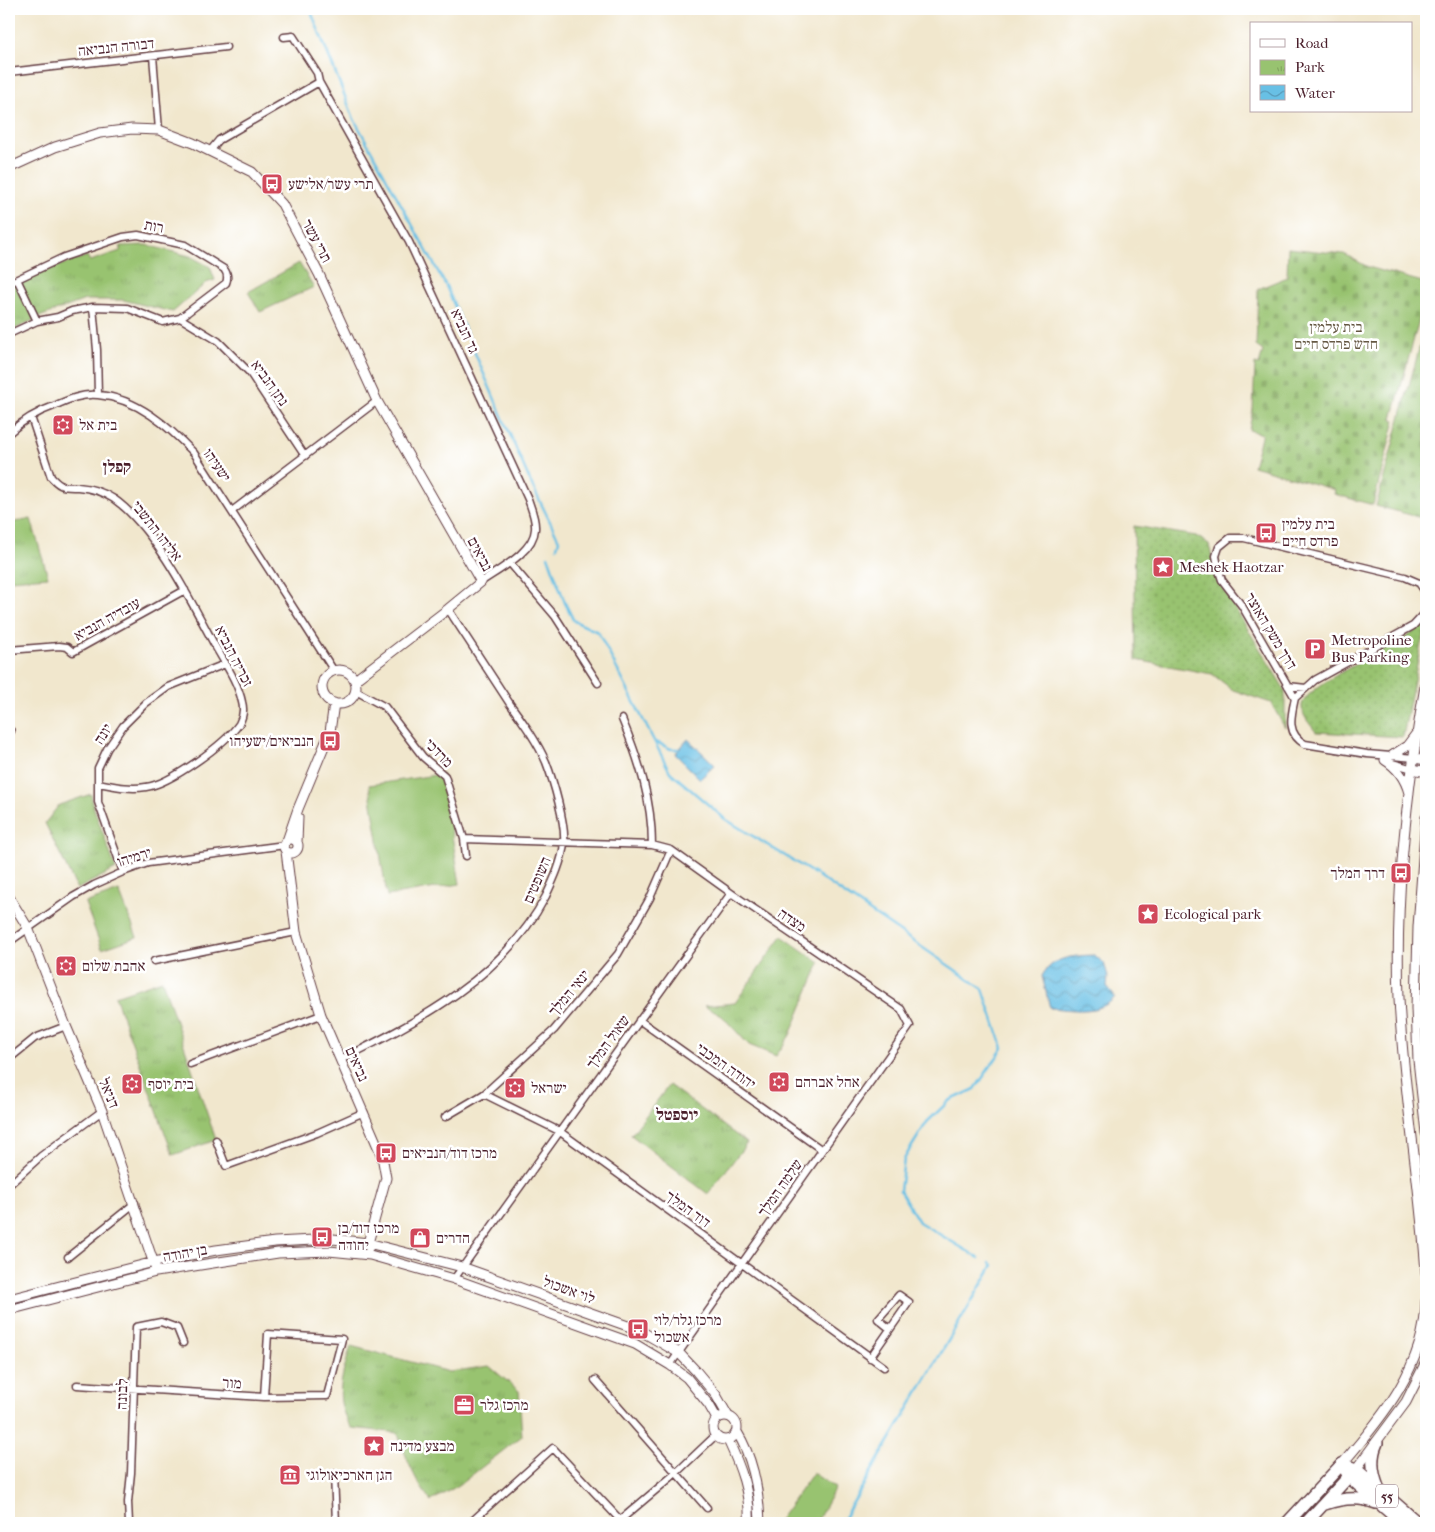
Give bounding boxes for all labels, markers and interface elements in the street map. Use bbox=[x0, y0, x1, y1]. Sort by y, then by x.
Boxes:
legend bbox=[1250, 22, 1412, 112]
street label: דבורה הנביאה bbox=[77, 34, 155, 60]
text: Road bbox=[1295, 34, 1329, 52]
text: Park bbox=[1295, 58, 1325, 76]
text: Water bbox=[1294, 84, 1335, 102]
bus stop icon: תרי עשר/אלישע bbox=[260, 172, 284, 196]
place label: תרי עשר/אלישע bbox=[288, 175, 374, 193]
street label: רות bbox=[143, 215, 165, 237]
street label: תרי עשר bbox=[298, 216, 336, 266]
street label: גד הנביא bbox=[447, 306, 483, 356]
park label: בית עלמין חדש פרדס חיים bbox=[1294, 318, 1378, 353]
street label: נתן הנביא bbox=[247, 357, 293, 409]
synagogue icon: בית אל bbox=[51, 413, 75, 437]
place label: בית אל bbox=[79, 416, 117, 434]
street label: ישעיהו bbox=[199, 445, 235, 485]
district label: קפלן bbox=[103, 457, 131, 476]
street label: אליהו התשבי bbox=[128, 497, 186, 565]
place label: בית עלמין פרדס חיים bbox=[1282, 515, 1338, 550]
bus stop icon: בית עלמין פרדס חיים bbox=[1254, 521, 1278, 545]
street label: נביאים bbox=[463, 534, 497, 574]
place icon: Meshek Haotzar bbox=[1151, 555, 1175, 579]
place label: Meshek Haotzar bbox=[1179, 558, 1284, 576]
street label: דרך משק האוצר bbox=[1241, 589, 1301, 673]
street label: עובדיה הנביא bbox=[71, 593, 143, 645]
street label: זכריה הנביא bbox=[211, 623, 257, 690]
place label: Metropoline Bus Parking bbox=[1331, 631, 1412, 666]
parking icon: Metropoline Bus Parking bbox=[1303, 637, 1327, 661]
street label: יונה bbox=[90, 720, 116, 748]
bus stop icon: הנביאים/ישעיהו bbox=[318, 729, 342, 753]
place label: הנביאים/ישעיהו bbox=[229, 732, 314, 750]
street label: מרדכי bbox=[421, 735, 457, 771]
street label: ירמיהו bbox=[115, 843, 153, 871]
street label: השופטים bbox=[519, 854, 555, 906]
bus stop icon: דרך המלך bbox=[1389, 861, 1413, 885]
place label: דרך המלך bbox=[1330, 864, 1385, 882]
place icon: Ecological park bbox=[1136, 902, 1160, 926]
street label: מצדה bbox=[775, 904, 809, 936]
place label: Ecological park bbox=[1164, 905, 1262, 923]
synagogue icon: אהבת שלום bbox=[54, 954, 78, 978]
place label: אהבת שלום bbox=[82, 957, 145, 975]
street label: ינאי המלך bbox=[544, 966, 594, 1020]
street label: שאול המלך bbox=[582, 1011, 634, 1073]
street label: יהודה המכבי bbox=[693, 1039, 759, 1093]
street label: נביאים bbox=[341, 1044, 373, 1084]
synagogue icon: אהל אברהם bbox=[767, 1070, 791, 1094]
synagogue icon: בית יוסף bbox=[120, 1072, 144, 1096]
place label: אהל אברהם bbox=[795, 1073, 860, 1091]
street label: דניאל bbox=[95, 1075, 123, 1111]
place label: בית יוסף bbox=[148, 1075, 194, 1093]
synagogue icon: ישראל bbox=[503, 1076, 527, 1100]
place label: ישראל bbox=[531, 1079, 567, 1097]
district label: יוספטל bbox=[656, 1105, 698, 1124]
bus stop icon: מרכז דוד/הנביאים bbox=[374, 1141, 398, 1165]
place label: מרכז דוד/הנביאים bbox=[402, 1144, 497, 1162]
street label: שלמה המלך bbox=[754, 1156, 806, 1220]
street label: דוד המלך bbox=[662, 1187, 714, 1232]
place label: מרכז דוד/בן יהודה bbox=[338, 1219, 399, 1254]
bus stop icon: מרכז דוד/בן יהודה bbox=[310, 1225, 334, 1249]
shop icon: הדרים bbox=[408, 1226, 432, 1250]
place label: הדרים bbox=[436, 1229, 470, 1247]
street label: בן יהודה bbox=[161, 1240, 209, 1266]
street label: לוי אשכול bbox=[540, 1272, 598, 1308]
place label: מרכז גלר/לוי אשכול bbox=[654, 1311, 722, 1346]
bus stop icon: מרכז גלר/לוי אשכול bbox=[626, 1317, 650, 1341]
street label: מור bbox=[222, 1373, 242, 1393]
street label: לבונה bbox=[112, 1378, 132, 1410]
office icon: מרכז גלר bbox=[452, 1393, 476, 1417]
place label: מרכז גלר bbox=[480, 1396, 529, 1414]
place icon: מבצע מדינה bbox=[362, 1434, 386, 1458]
place label: מבצע מדינה bbox=[390, 1437, 455, 1455]
museum icon: הגן הארכיאולוגי bbox=[278, 1463, 302, 1487]
place label: הגן הארכיאולוגי bbox=[306, 1466, 393, 1484]
road number: 55 bbox=[1376, 1484, 1398, 1508]

